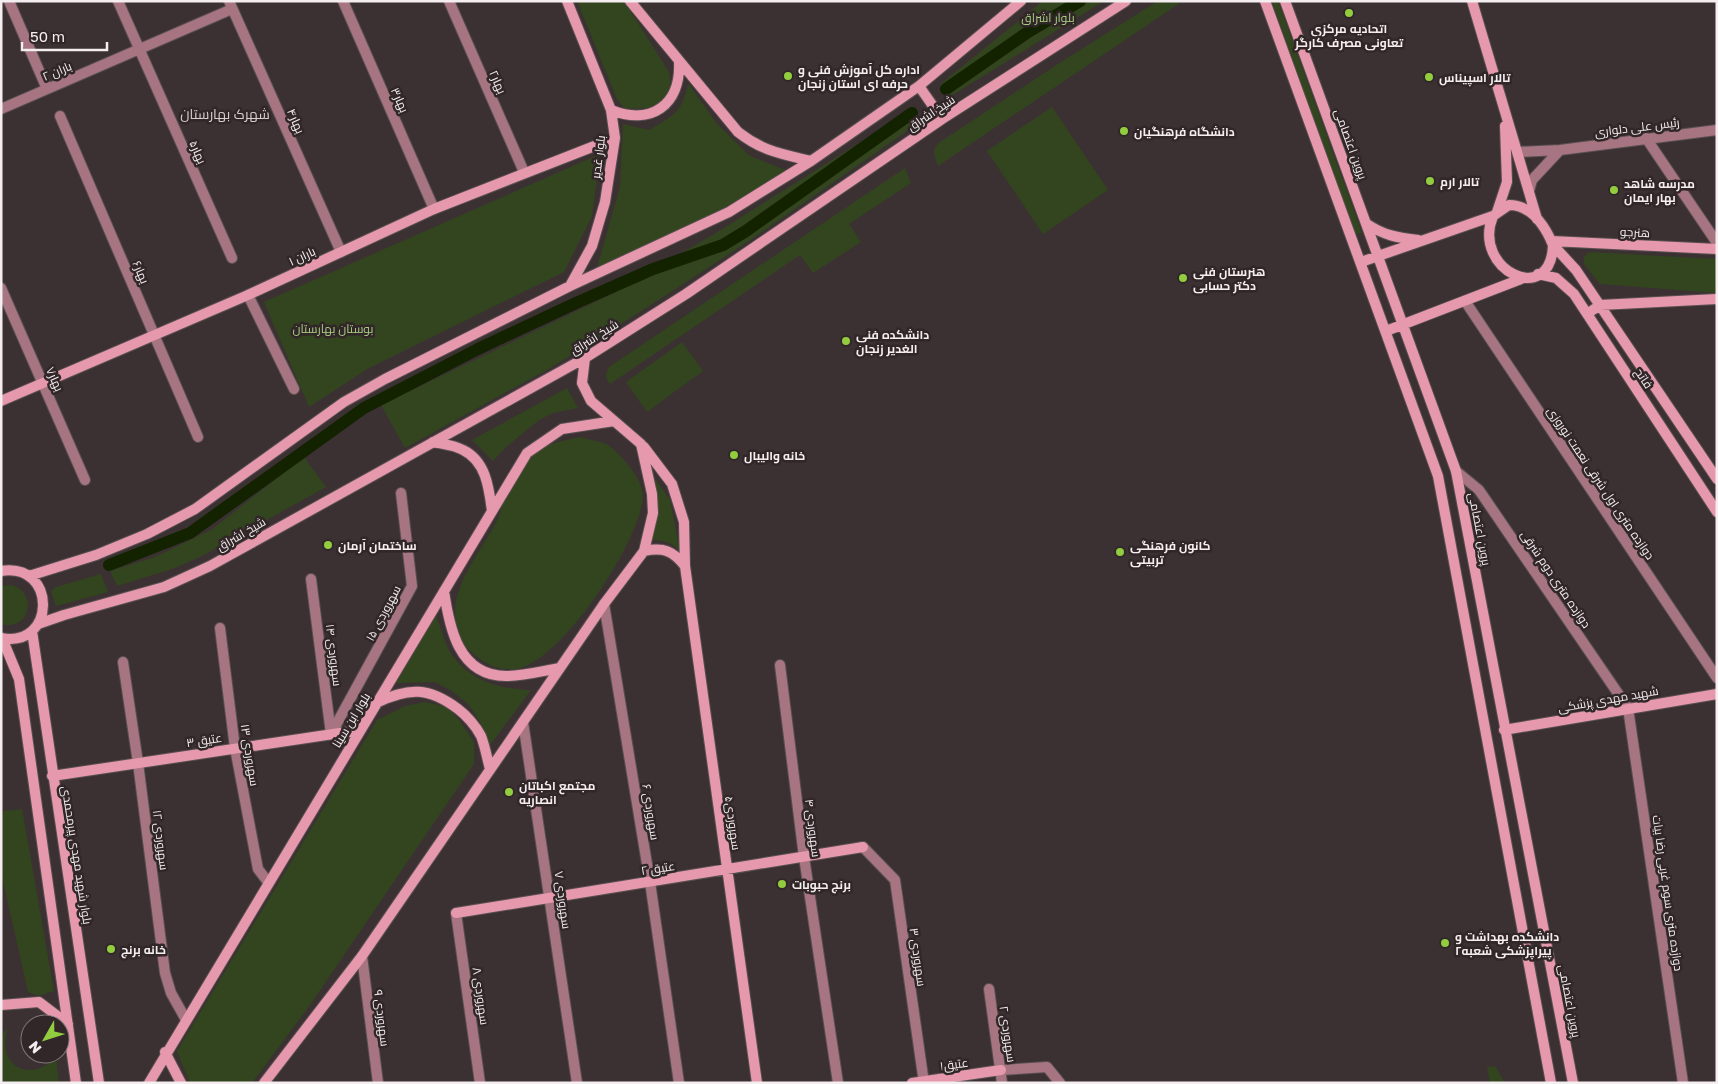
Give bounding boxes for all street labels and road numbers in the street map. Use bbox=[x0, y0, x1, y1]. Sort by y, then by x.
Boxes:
street label: باران ۲ bbox=[40, 58, 74, 84]
street label: بهار۲ bbox=[486, 68, 510, 96]
street label: بهار۳ bbox=[388, 85, 412, 115]
street label: شیخ اشراق bbox=[904, 92, 958, 135]
street label: بهار۴ bbox=[284, 106, 308, 136]
street label: پروین اعتصامی bbox=[1329, 107, 1371, 183]
street label: رئیس علی دلواری bbox=[1594, 114, 1680, 140]
street label: بلوار غدیر bbox=[588, 134, 608, 181]
street label: بهار۵ bbox=[186, 138, 210, 166]
street label: هنرجو bbox=[1619, 224, 1651, 240]
street label: باران ۱ bbox=[286, 243, 318, 269]
street label: بهار۶ bbox=[129, 258, 153, 286]
street label: شیخ اشراق bbox=[567, 316, 622, 359]
street label: بهار۷ bbox=[43, 364, 67, 394]
street label: فاتح bbox=[1631, 365, 1656, 392]
street label: دوازده متری اول شرقی نعمت نوروزی bbox=[1544, 404, 1658, 562]
street label: پروین اعتصامی bbox=[1464, 491, 1495, 568]
street label: شیخ اشراق bbox=[214, 514, 269, 555]
street label: دوازده متری دوم شرقی bbox=[1517, 527, 1594, 632]
street label: سهروردی ۱۵ bbox=[362, 583, 404, 643]
street label: سهروردی ۱۴ bbox=[323, 623, 345, 687]
street label: شهید مهدی پزشکی bbox=[1557, 683, 1660, 717]
street label: بلوار ابن سینا bbox=[329, 690, 373, 750]
street label: سهروردی ۱۳ bbox=[238, 723, 262, 787]
street label: عتیق ۳ bbox=[185, 730, 223, 750]
street label: سهروردی ۶ bbox=[639, 783, 663, 841]
street label: بلوار شهید مهدی پیرمحمدی bbox=[57, 785, 95, 926]
street label: سهروردی۵ bbox=[722, 795, 744, 851]
street label: سهروردی ۴ bbox=[802, 798, 824, 858]
street label: سهروردی ۱۲ bbox=[150, 809, 172, 871]
street label: دوازده متری سوم غربی رضا بیات bbox=[1649, 814, 1686, 972]
street label: عتیق ۲ bbox=[640, 858, 676, 878]
street label: سهروردی ۷ bbox=[552, 870, 574, 930]
street label: سهروردی ۳ bbox=[906, 927, 930, 987]
street label: پروین اعتصامی bbox=[1554, 963, 1585, 1040]
street label: سهروردی ۸ bbox=[470, 966, 492, 1026]
street label: سهروردی ۹ bbox=[371, 989, 393, 1047]
street label: سهروردی ۲ bbox=[997, 1005, 1019, 1063]
street label: عتیق۱ bbox=[939, 1055, 969, 1073]

